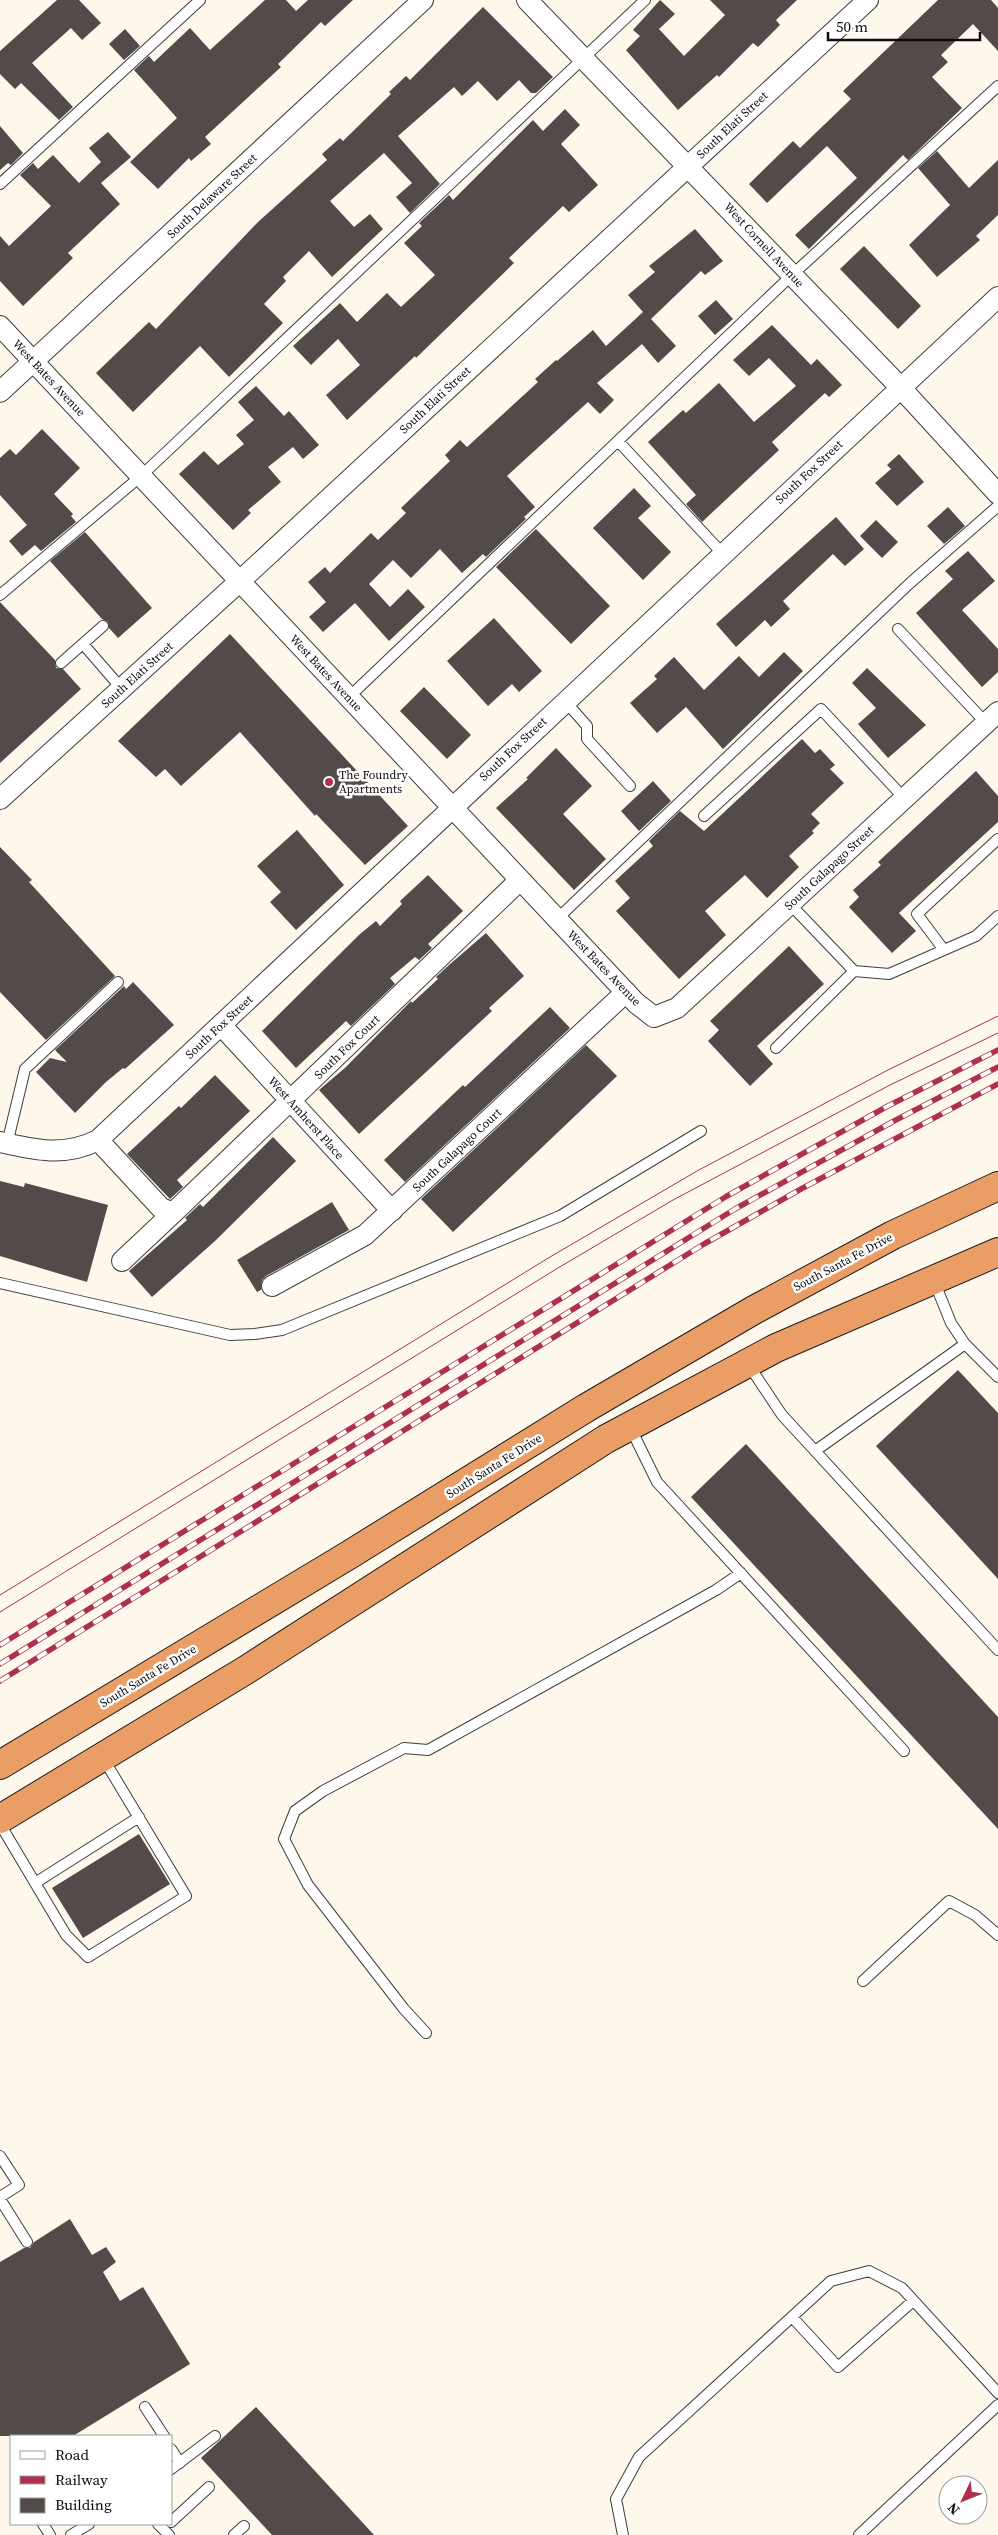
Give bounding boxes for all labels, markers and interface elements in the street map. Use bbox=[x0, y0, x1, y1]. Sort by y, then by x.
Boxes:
scale bar bbox=[828, 10, 980, 42]
text: 50 m bbox=[836, 16, 868, 37]
street label: South Elati Street bbox=[693, 88, 771, 162]
street label: South Delaware Street bbox=[164, 150, 260, 242]
street label: West Cornell Avenue bbox=[720, 199, 808, 291]
street label: West Bates Avenue bbox=[9, 336, 89, 420]
street label: South Elati Street bbox=[396, 363, 474, 437]
street label: South Fox Street bbox=[772, 437, 846, 507]
street label: West Bates Avenue bbox=[286, 631, 366, 715]
street label: South Elati Street bbox=[98, 638, 176, 712]
street label: South Fox Street bbox=[476, 714, 550, 784]
place label: The Foundry Apartments bbox=[339, 767, 409, 797]
marker: The Foundry Apartments bbox=[323, 776, 335, 788]
street label: South Galapago Street bbox=[781, 822, 877, 914]
street label: West Bates Avenue bbox=[564, 927, 644, 1009]
street label: South Fox Street bbox=[182, 992, 256, 1062]
street label: South Fox Court bbox=[311, 1011, 383, 1083]
street label: West Amherst Place bbox=[264, 1073, 348, 1163]
street label: South Galapago Court bbox=[409, 1105, 505, 1195]
street label: South Santa Fe Drive bbox=[791, 1229, 895, 1295]
street label: South Santa Fe Drive bbox=[443, 1430, 545, 1502]
street label: South Santa Fe Drive bbox=[97, 1641, 199, 1711]
legend bbox=[10, 2435, 172, 2525]
text: Road bbox=[55, 2444, 89, 2465]
text: Railway bbox=[55, 2469, 108, 2490]
north arrow bbox=[938, 2475, 988, 2525]
text: Building bbox=[55, 2494, 112, 2515]
text: N bbox=[943, 2498, 964, 2519]

